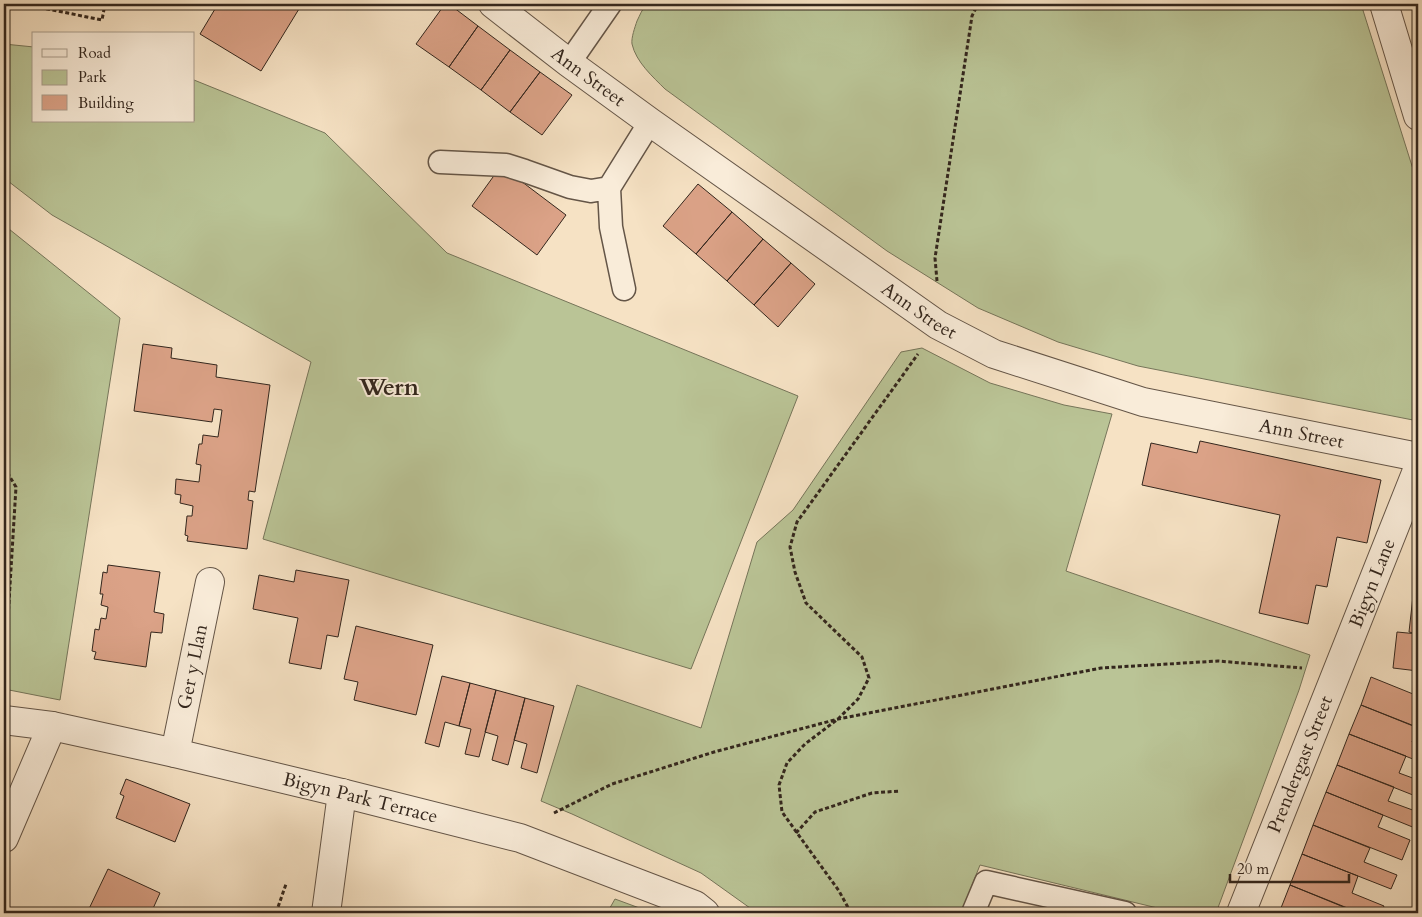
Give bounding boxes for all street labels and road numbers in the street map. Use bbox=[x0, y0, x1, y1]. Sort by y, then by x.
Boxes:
street label: Ann Street bbox=[546, 41, 631, 113]
street label: Ann Street bbox=[876, 276, 961, 345]
street label: Ann Street bbox=[1257, 413, 1346, 455]
street label: Bigyn Lane bbox=[1343, 535, 1402, 632]
street label: Ger y Llan bbox=[171, 622, 214, 712]
street label: Prendergast Street bbox=[1261, 692, 1339, 837]
street label: Bigyn Park Terrace bbox=[280, 766, 440, 830]

